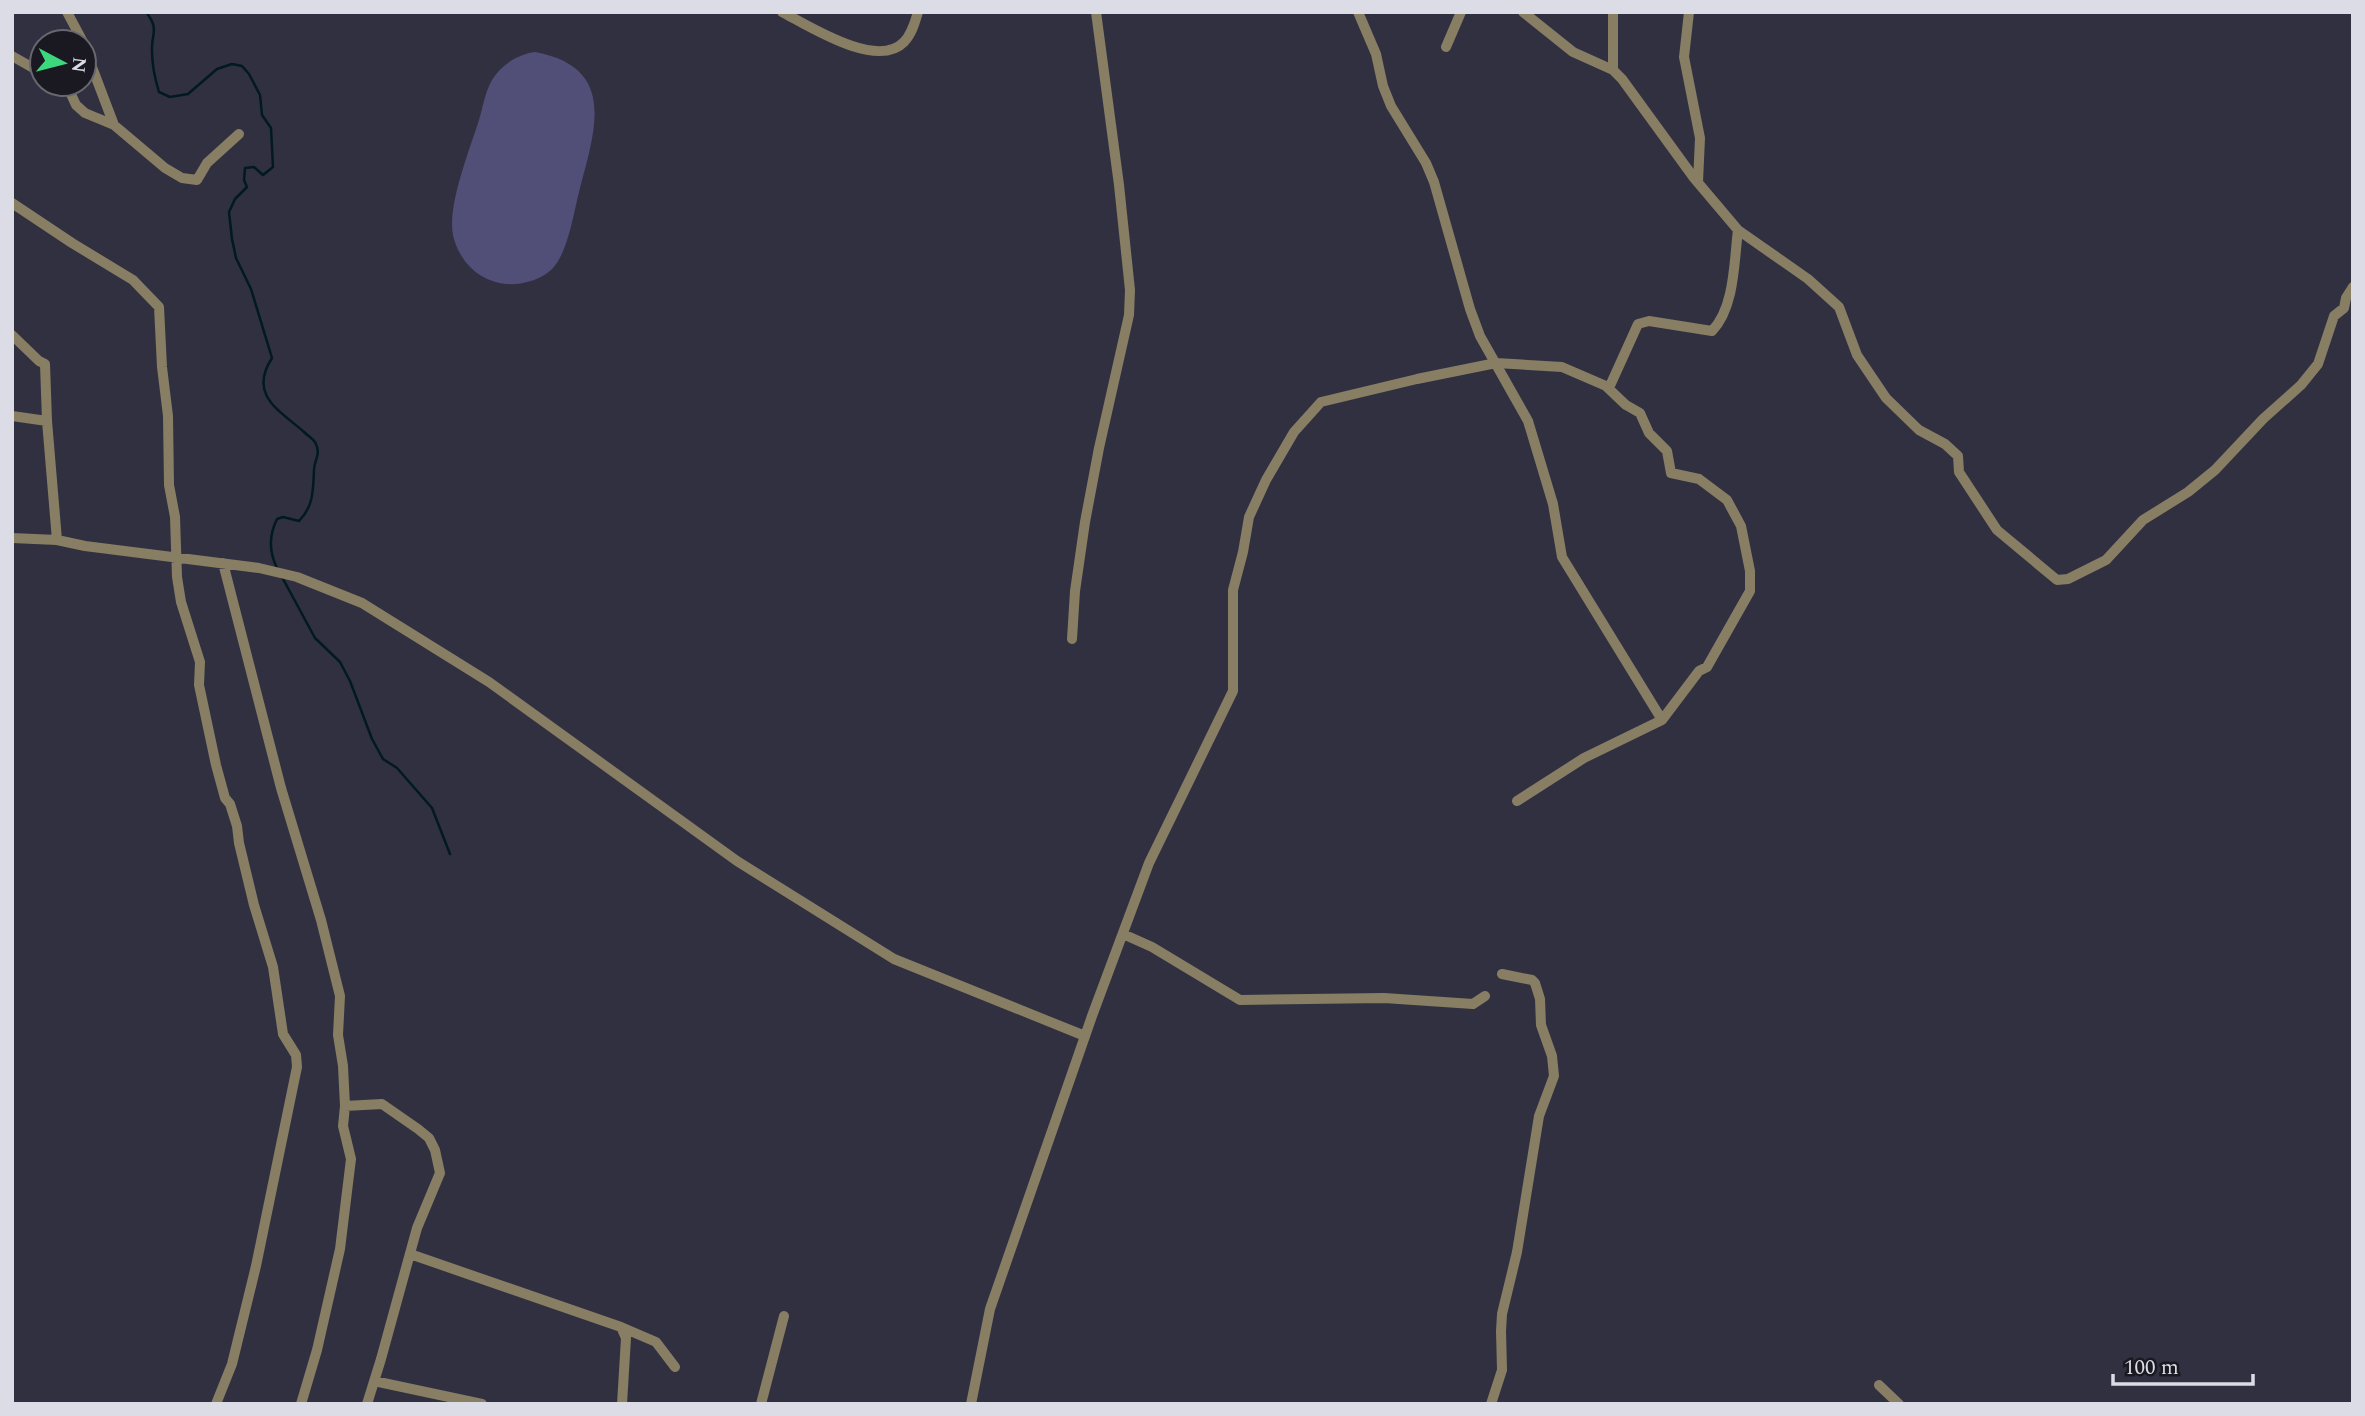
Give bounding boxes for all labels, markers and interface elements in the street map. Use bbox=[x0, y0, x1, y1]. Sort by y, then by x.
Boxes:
north arrow bbox=[28, 28, 98, 98]
text: N bbox=[63, 55, 94, 74]
scale bar bbox=[2113, 1342, 2253, 1386]
text: 100 m bbox=[2124, 1352, 2179, 1384]

